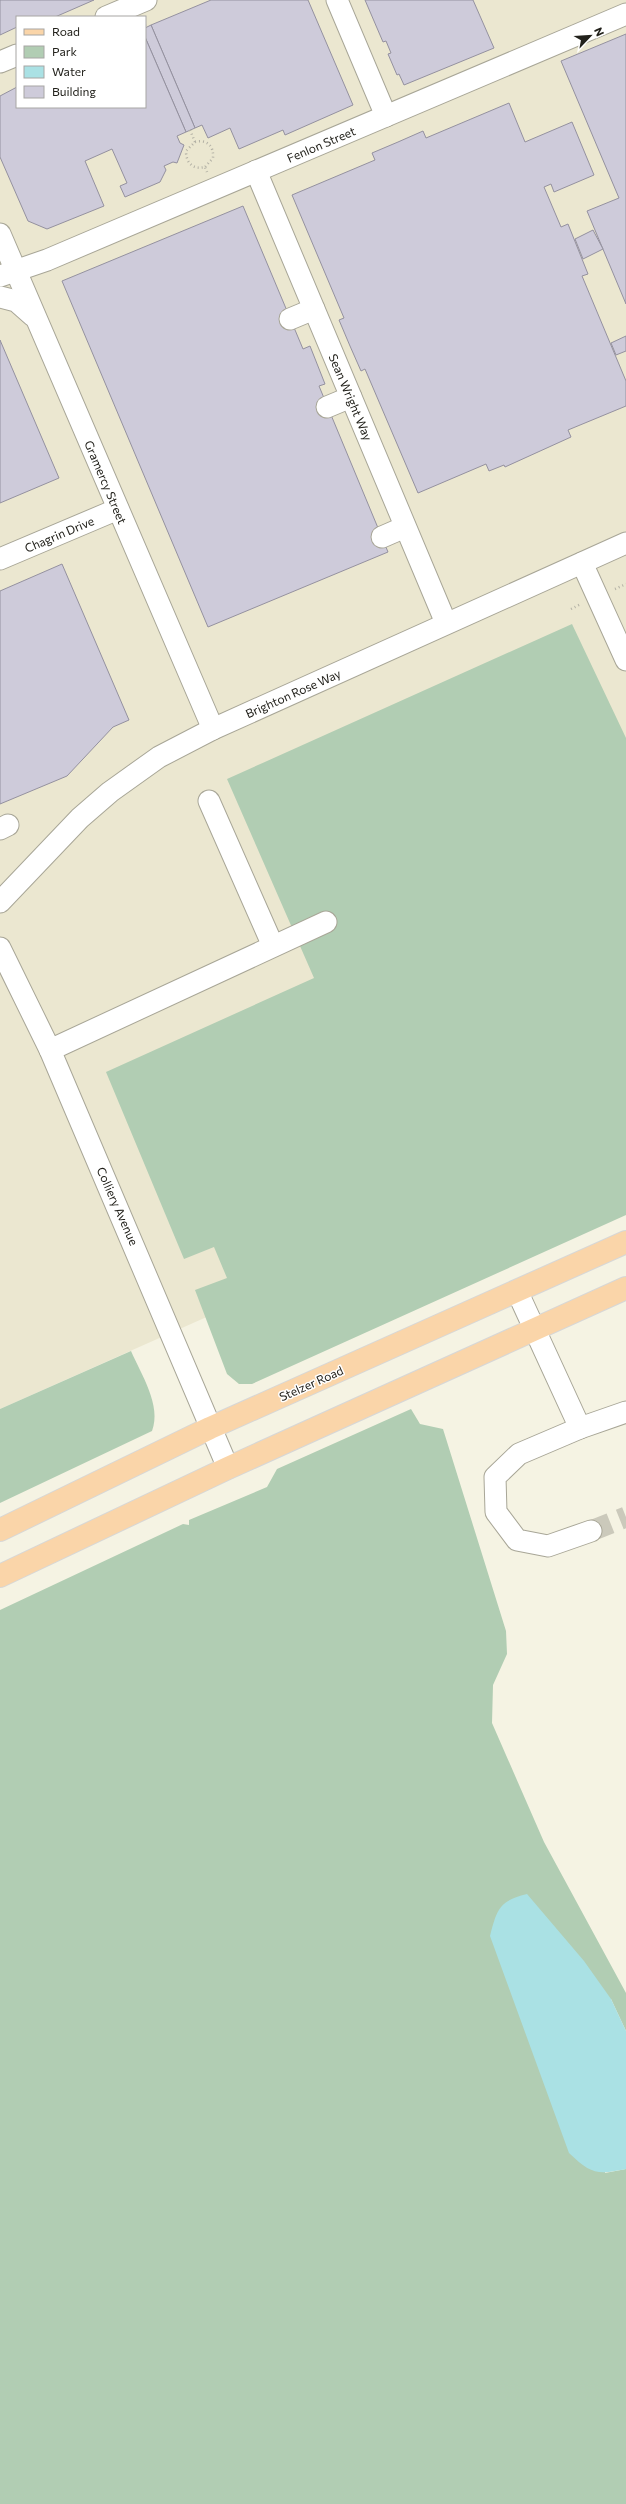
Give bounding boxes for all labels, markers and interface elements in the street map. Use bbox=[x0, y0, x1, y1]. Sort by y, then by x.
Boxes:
legend bbox=[16, 16, 146, 108]
north arrow bbox=[570, 16, 610, 56]
text: Road bbox=[52, 24, 80, 38]
text: N bbox=[592, 25, 607, 38]
text: Park bbox=[52, 44, 78, 58]
text: Water bbox=[52, 64, 86, 78]
text: Building bbox=[52, 84, 96, 98]
street label: Fenlon Street bbox=[285, 123, 357, 165]
street label: Sean Wright Way bbox=[326, 352, 376, 442]
street label: Gramercy Street bbox=[82, 438, 130, 526]
street label: Chagrin Drive bbox=[22, 513, 96, 555]
street label: Brighton Rose Way bbox=[243, 666, 343, 720]
street label: Colliery Avenue bbox=[94, 1165, 142, 1247]
street label: Stelzer Road bbox=[277, 1363, 345, 1403]

